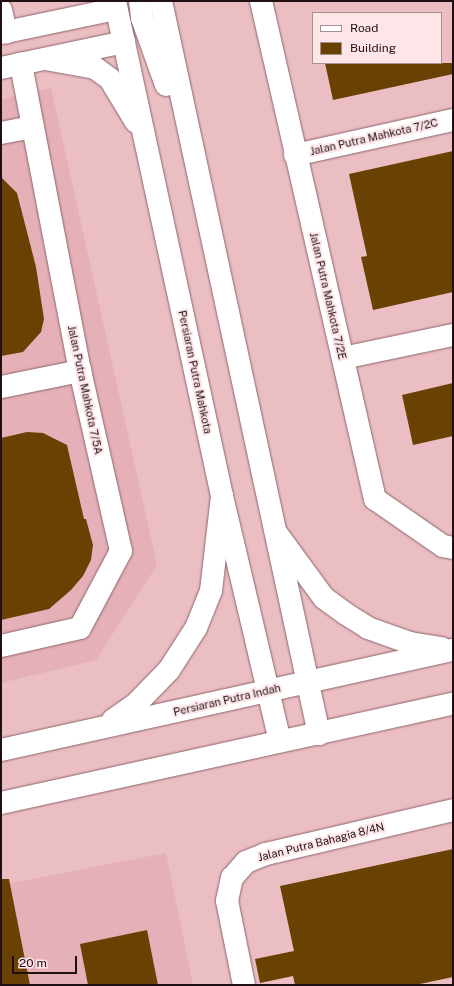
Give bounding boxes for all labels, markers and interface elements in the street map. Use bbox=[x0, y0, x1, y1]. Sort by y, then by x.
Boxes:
legend bbox=[312, 12, 442, 64]
text: Road bbox=[350, 21, 378, 35]
text: Building bbox=[350, 41, 396, 55]
street label: Jalan Putra Mahkota 7/2C bbox=[309, 116, 439, 158]
street label: Jalan Putra Mahkota 7/2E bbox=[307, 231, 349, 361]
street label: Persiaran Putra Mahkota bbox=[175, 309, 215, 435]
street label: Jalan Putra Mahkota 7/5A bbox=[65, 324, 105, 456]
street label: Persiaran Putra Indah bbox=[172, 681, 282, 719]
street label: Jalan Putra Bahagia 8/4N bbox=[257, 820, 385, 864]
scale bar bbox=[14, 948, 79, 974]
text: 20 m bbox=[19, 956, 47, 970]

